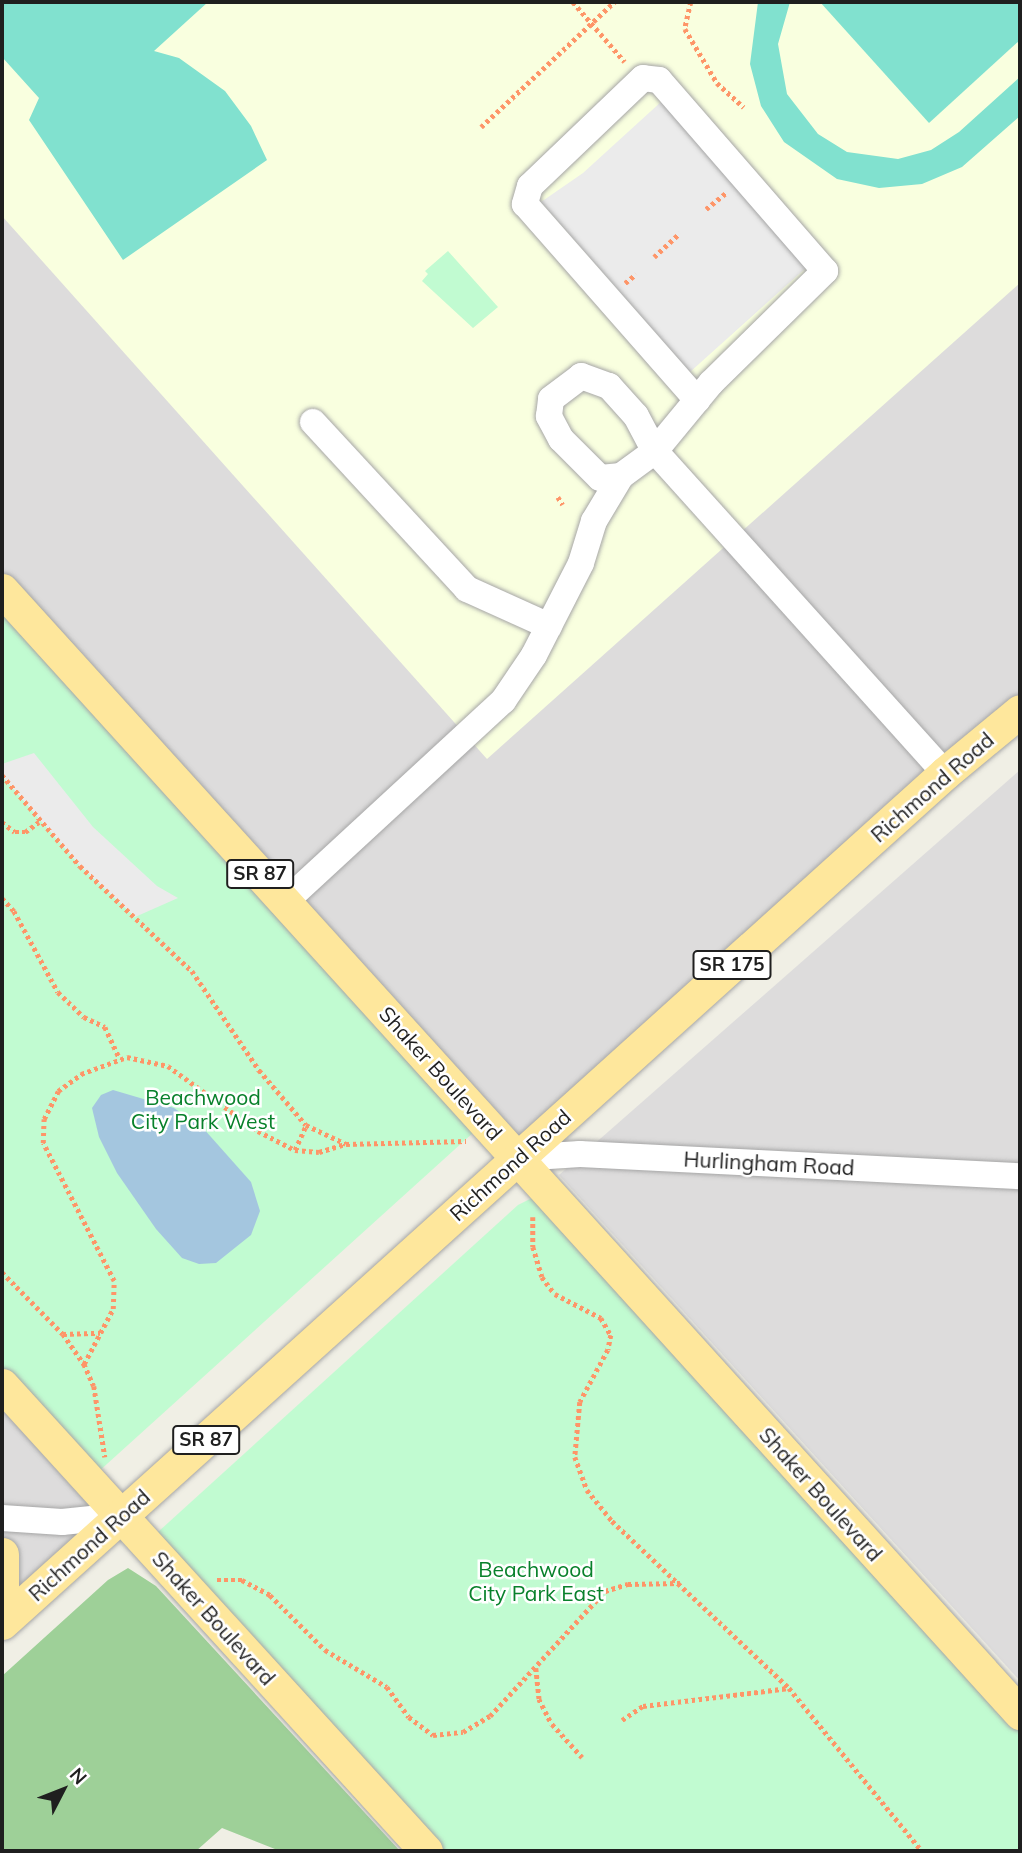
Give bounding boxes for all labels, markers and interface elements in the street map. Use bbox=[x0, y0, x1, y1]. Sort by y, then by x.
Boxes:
street label: Richmond Road bbox=[865, 727, 999, 847]
road number: SR 87 bbox=[225, 859, 295, 890]
road number: SR 175 bbox=[692, 950, 772, 981]
street label: Shaker Boulevard bbox=[374, 1001, 508, 1145]
park label: Beachwood City Park West bbox=[131, 1084, 275, 1134]
street label: Richmond Road bbox=[444, 1104, 576, 1226]
street label: Hurlingham Road bbox=[683, 1146, 855, 1180]
street label: Shaker Boulevard bbox=[754, 1422, 888, 1566]
road number: SR 87 bbox=[171, 1424, 241, 1456]
street label: Richmond Road bbox=[23, 1484, 155, 1606]
street label: Shaker Boulevard bbox=[147, 1546, 281, 1690]
park label: Beachwood City Park East bbox=[468, 1556, 604, 1606]
north arrow bbox=[28, 1755, 98, 1825]
text: N bbox=[65, 1763, 92, 1789]

